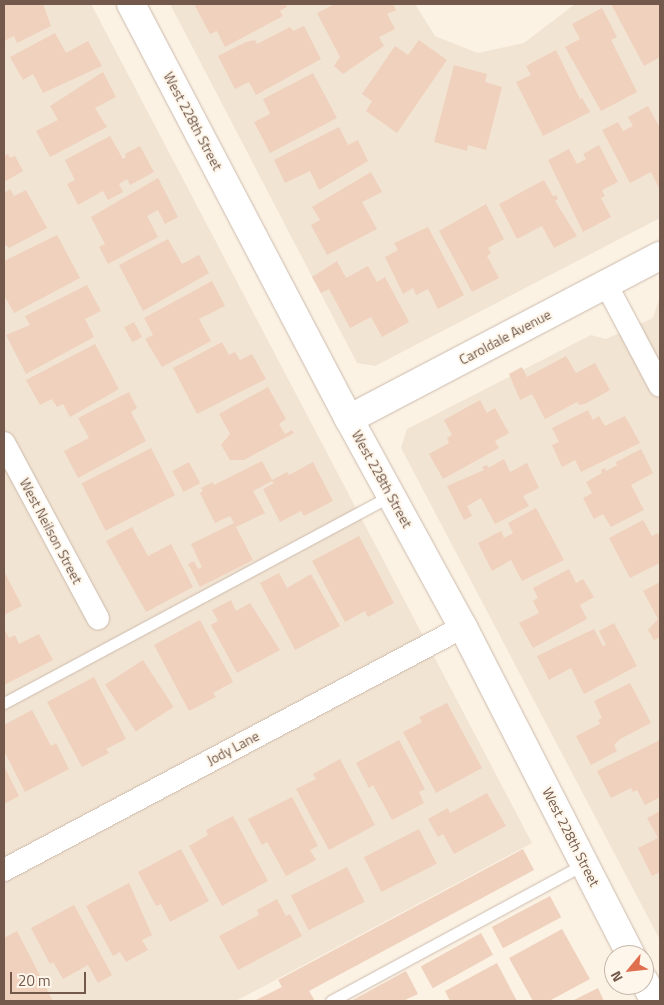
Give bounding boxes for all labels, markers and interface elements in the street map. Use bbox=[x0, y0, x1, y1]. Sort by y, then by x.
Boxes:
street label: West 228th Street bbox=[160, 69, 226, 173]
street label: Caroldale Avenue bbox=[456, 306, 554, 368]
street label: West 228th Street bbox=[348, 427, 416, 531]
street label: West Neilson Street bbox=[16, 475, 86, 587]
street label: Jody Lane bbox=[204, 727, 262, 769]
street label: West 228th Street bbox=[539, 785, 603, 889]
north arrow bbox=[604, 945, 654, 995]
scale bar bbox=[12, 962, 89, 994]
text: N bbox=[605, 968, 628, 986]
text: 20 m bbox=[18, 969, 51, 992]

